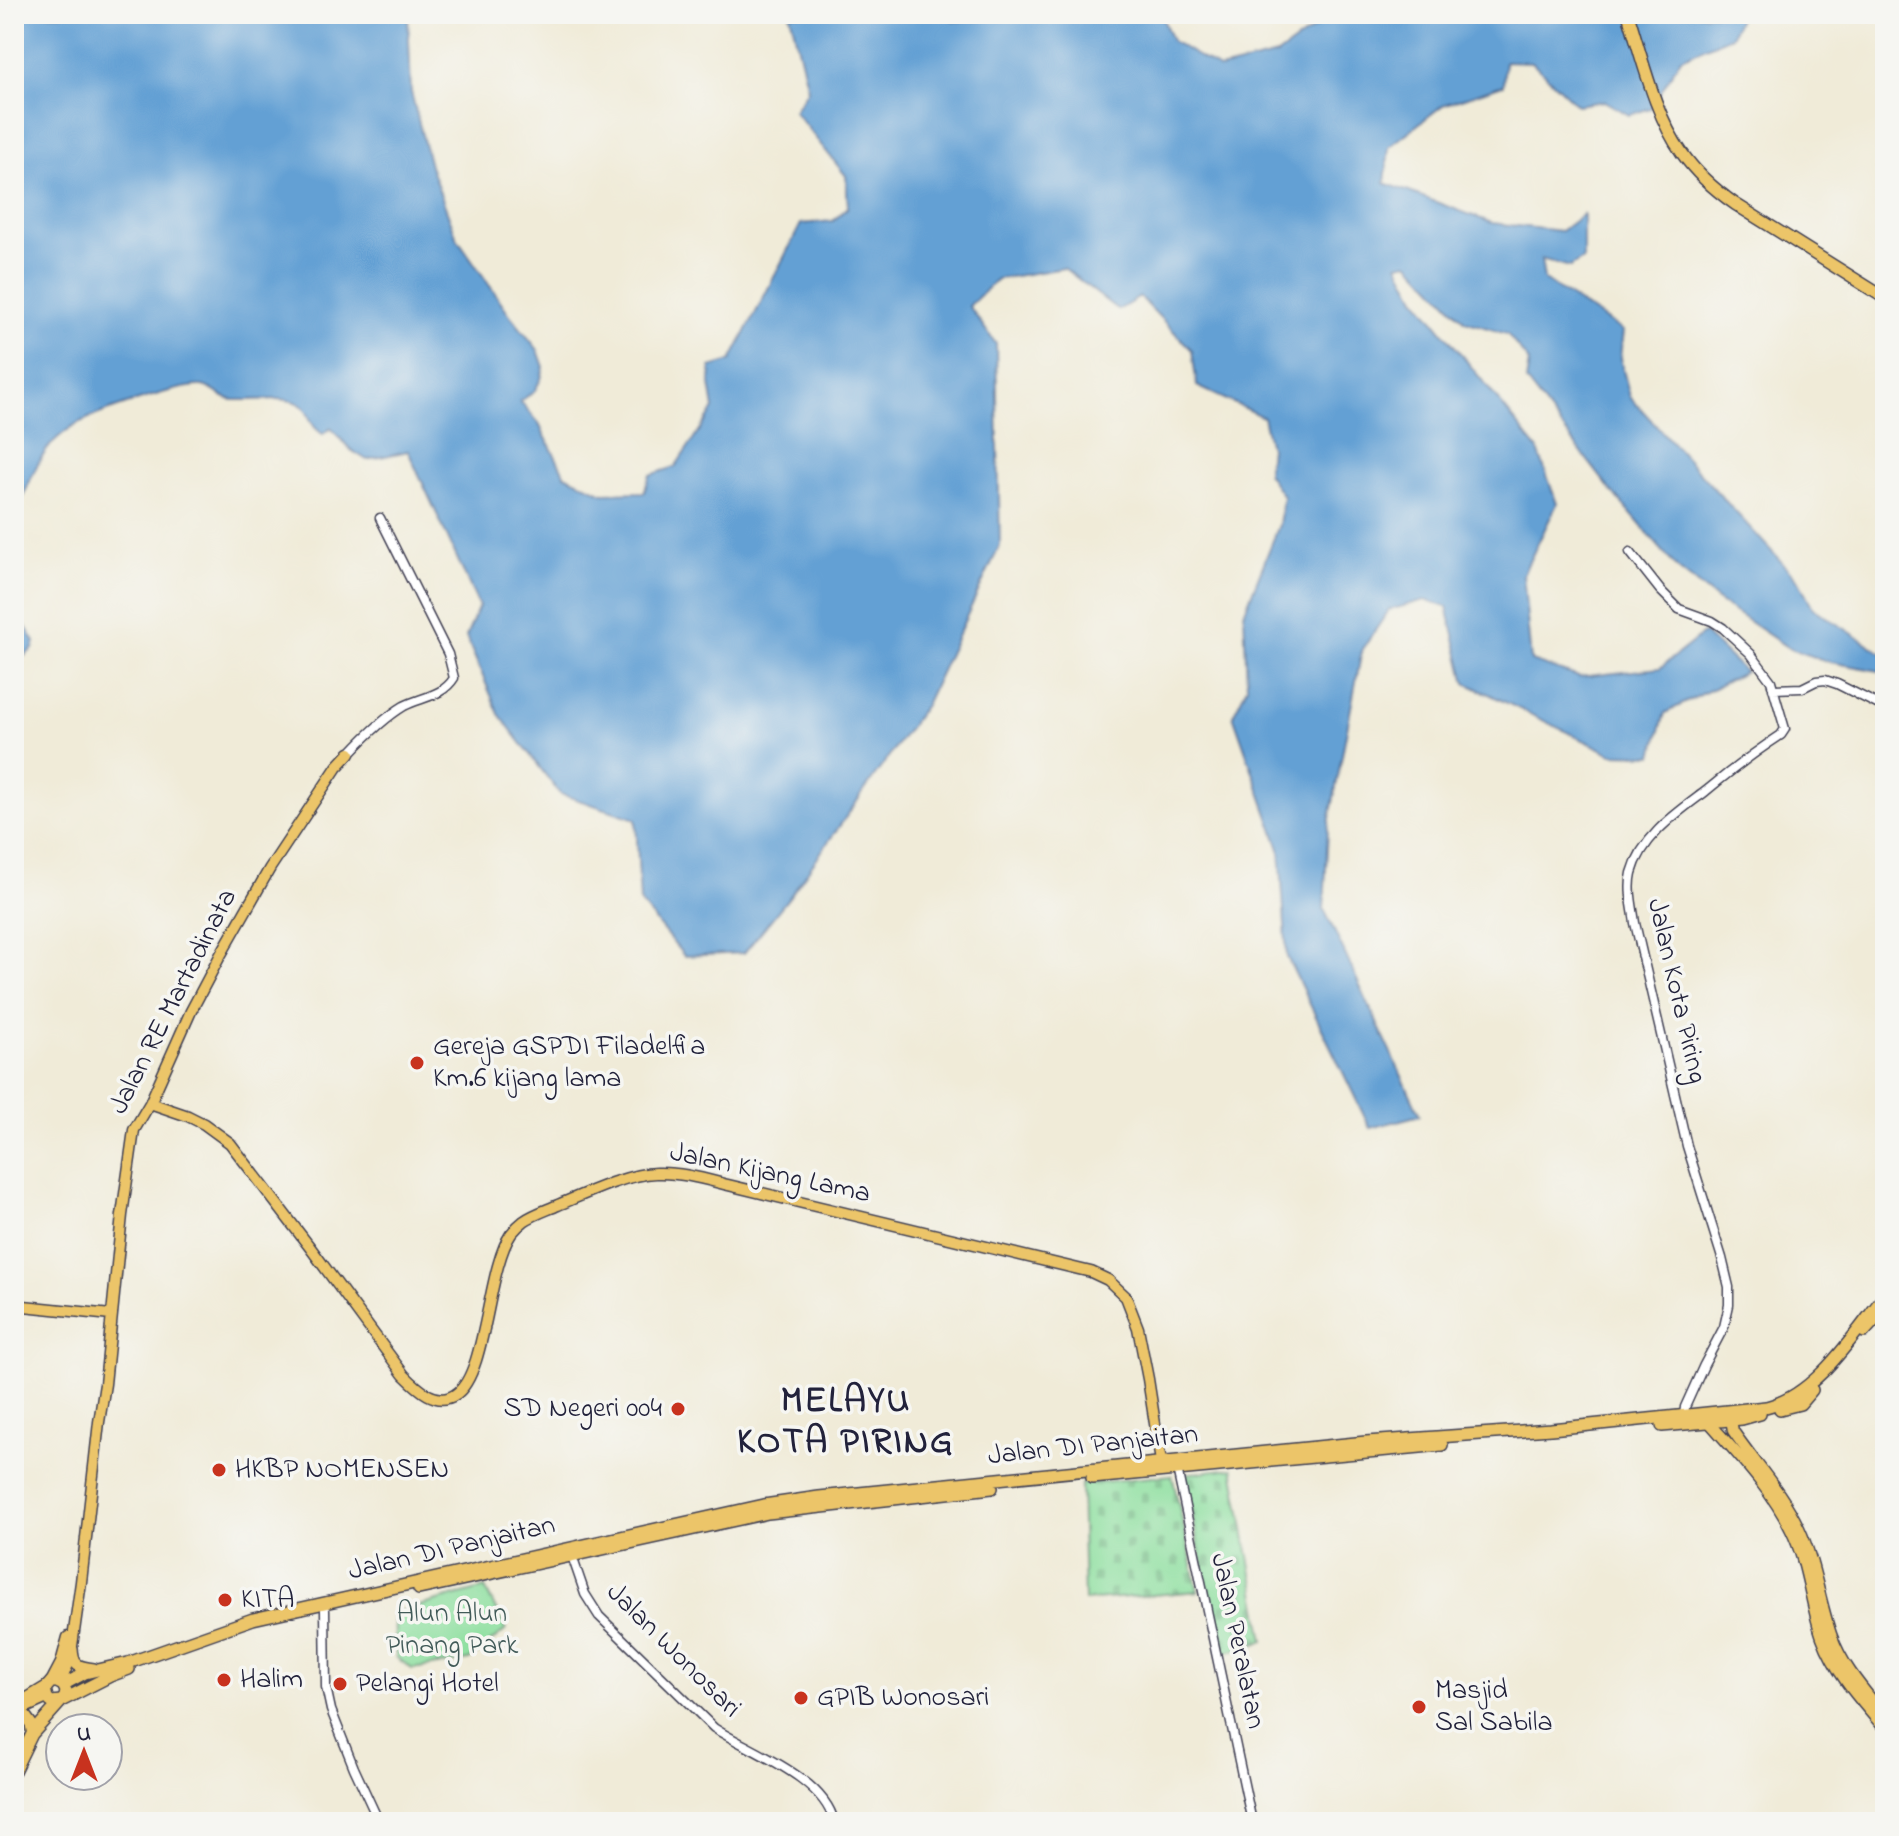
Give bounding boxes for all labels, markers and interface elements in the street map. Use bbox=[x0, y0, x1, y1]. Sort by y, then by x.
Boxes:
street label: Jalan RE Martadinata bbox=[99, 882, 249, 1122]
street label: Jalan Kota Piring bbox=[1635, 894, 1717, 1088]
place label: Gereja GSPDI Filadelfia Km.6 kijang lama bbox=[433, 1027, 705, 1100]
marker: Gereja GSPDI Filadelfia Km.6 kijang lama bbox=[408, 1054, 426, 1072]
street label: Jalan Kijang Lama bbox=[666, 1133, 874, 1215]
district label: MELAYU KOTA PIRING bbox=[737, 1376, 955, 1470]
place label: SD Negeri 004 bbox=[503, 1389, 662, 1430]
marker: SD Negeri 004 bbox=[669, 1400, 687, 1418]
street label: Jalan DI Panjaitan bbox=[986, 1415, 1200, 1477]
place label: HKBP NOMENSEN bbox=[235, 1450, 449, 1491]
marker: HKBP NOMENSEN bbox=[210, 1461, 228, 1479]
street label: Jalan DI Panjaitan bbox=[345, 1505, 559, 1593]
street label: Jalan Peralatan bbox=[1198, 1549, 1276, 1733]
street label: Jalan Wonosari bbox=[596, 1574, 750, 1728]
place label: KITA bbox=[241, 1580, 294, 1621]
marker: KITA bbox=[216, 1591, 234, 1609]
park label: Alun Alun Pinang Park bbox=[386, 1594, 519, 1667]
place label: Halim bbox=[240, 1660, 303, 1701]
place label: Pelangi Hotel bbox=[356, 1664, 499, 1705]
marker: Halim bbox=[215, 1671, 233, 1689]
place label: Masjid Sal Sabila bbox=[1435, 1671, 1553, 1744]
marker: Pelangi Hotel bbox=[331, 1675, 349, 1693]
place label: GPIB Wonosari bbox=[817, 1678, 989, 1719]
marker: GPIB Wonosari bbox=[792, 1689, 810, 1707]
marker: Masjid Sal Sabila bbox=[1410, 1698, 1428, 1716]
north arrow bbox=[44, 1712, 124, 1792]
text: U bbox=[77, 1719, 91, 1751]

